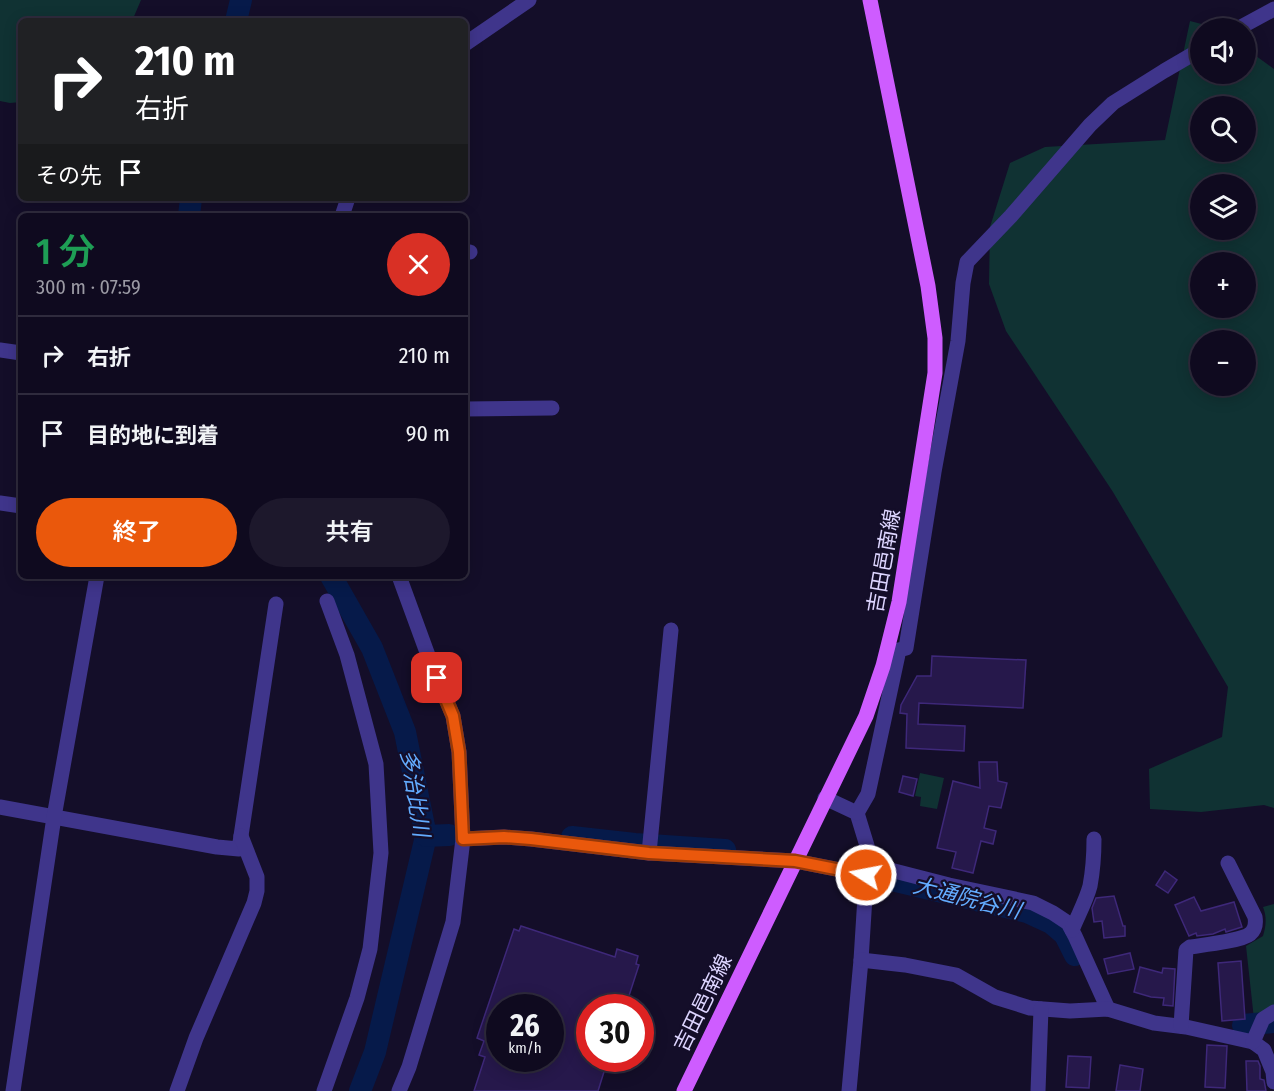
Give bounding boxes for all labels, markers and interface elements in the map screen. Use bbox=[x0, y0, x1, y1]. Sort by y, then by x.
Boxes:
map controls bbox=[1190, 18, 1256, 396]
button: sound bbox=[1190, 18, 1256, 84]
text: 210 m bbox=[135, 36, 235, 86]
icon: right bbox=[36, 42, 114, 120]
text: 右折 bbox=[135, 93, 189, 125]
button: search bbox=[1190, 96, 1256, 162]
icon: arrive bbox=[114, 156, 147, 189]
text: その先 bbox=[36, 162, 102, 189]
button: layers bbox=[1190, 174, 1256, 240]
text: 1 分 bbox=[36, 230, 95, 274]
button: close bbox=[387, 233, 450, 296]
button: + bbox=[1190, 252, 1256, 318]
text: 300 m · 07:59 bbox=[36, 275, 141, 299]
button: − bbox=[1190, 330, 1256, 396]
icon: right bbox=[36, 339, 69, 372]
text: 210 m bbox=[399, 342, 450, 369]
text: 右折 bbox=[87, 344, 131, 371]
icon: arrive bbox=[36, 417, 69, 450]
text: 90 m bbox=[406, 420, 450, 447]
text: 目的地に到着 bbox=[87, 422, 219, 449]
button: 終了 bbox=[36, 498, 237, 567]
button: 共有 bbox=[249, 498, 450, 567]
street label: 吉田邑南線 bbox=[862, 507, 906, 615]
pin bbox=[411, 652, 462, 703]
icon: arrive bbox=[420, 661, 453, 694]
water label: 多治比川 bbox=[395, 747, 436, 841]
position arrow bbox=[834, 843, 898, 907]
water label: 大通院谷川 bbox=[910, 872, 1026, 925]
street label: 吉田邑南線 bbox=[668, 950, 738, 1056]
speed limit sign: 30 bbox=[576, 994, 654, 1072]
text: 26 bbox=[510, 1008, 540, 1044]
text: km/h bbox=[508, 1039, 542, 1057]

